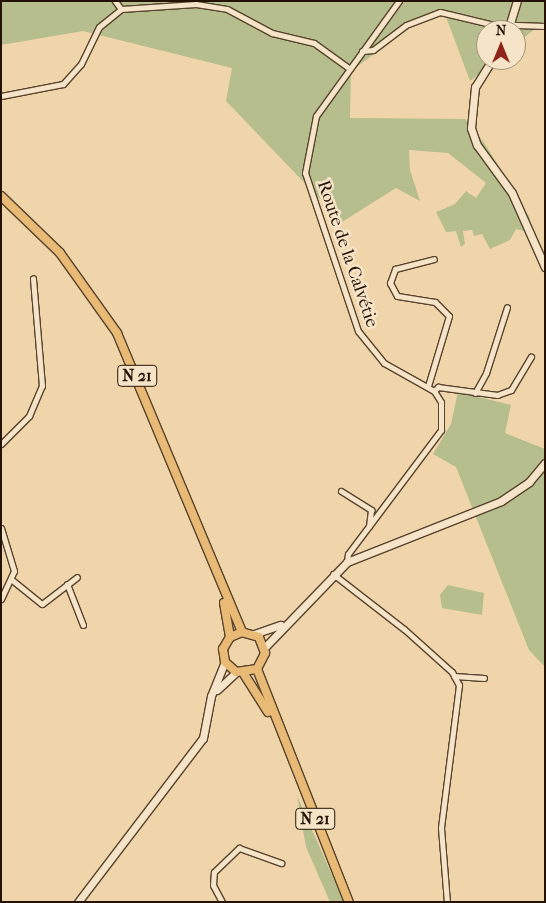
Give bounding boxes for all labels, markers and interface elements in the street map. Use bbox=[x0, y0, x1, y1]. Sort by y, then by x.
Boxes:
north arrow bbox=[476, 20, 526, 70]
text: N bbox=[496, 22, 506, 39]
street label: Route de la Calvétie bbox=[312, 178, 382, 330]
road number: N 21 bbox=[117, 362, 157, 390]
road number: N 21 bbox=[295, 806, 335, 832]

